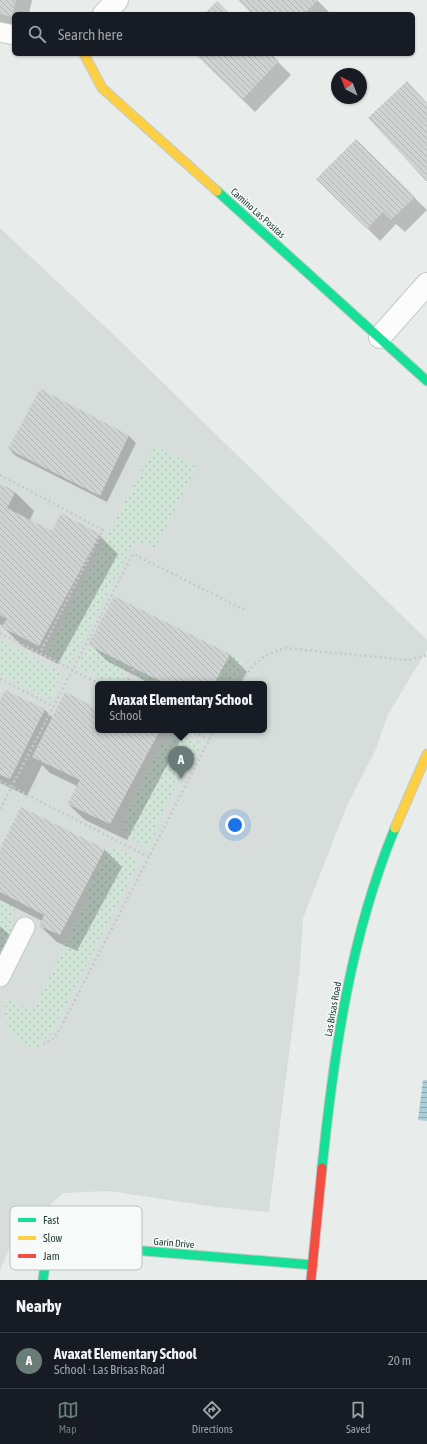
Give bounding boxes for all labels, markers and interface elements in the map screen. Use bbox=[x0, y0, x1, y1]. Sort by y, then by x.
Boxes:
search box bbox=[12, 12, 415, 56]
icon: search bbox=[26, 23, 48, 45]
text: Search here bbox=[58, 26, 123, 43]
north arrow bbox=[331, 68, 367, 104]
street label: Camino Las Positas bbox=[229, 186, 288, 241]
popup bbox=[95, 681, 267, 733]
text: Avaxat Elementary School bbox=[110, 691, 252, 708]
text: School bbox=[110, 708, 142, 723]
pin: A bbox=[168, 746, 194, 779]
your location bbox=[225, 815, 245, 835]
street label: Las Brisas Road bbox=[323, 980, 343, 1037]
legend bbox=[10, 1206, 142, 1270]
text: Fast bbox=[43, 1214, 59, 1226]
text: Slow bbox=[43, 1232, 62, 1244]
street label: Garin Drive bbox=[153, 1236, 195, 1250]
text: Jam bbox=[43, 1250, 60, 1262]
text: Nearby bbox=[16, 1296, 62, 1316]
text: Avaxat Elementary School bbox=[54, 1345, 197, 1362]
text: A bbox=[26, 1353, 32, 1368]
text: 20 m bbox=[388, 1353, 411, 1368]
text: School · Las Brisas Road bbox=[54, 1362, 165, 1377]
tab: Map bbox=[57, 1399, 79, 1435]
tab: Directions bbox=[192, 1399, 233, 1435]
tab: Saved bbox=[346, 1399, 370, 1435]

